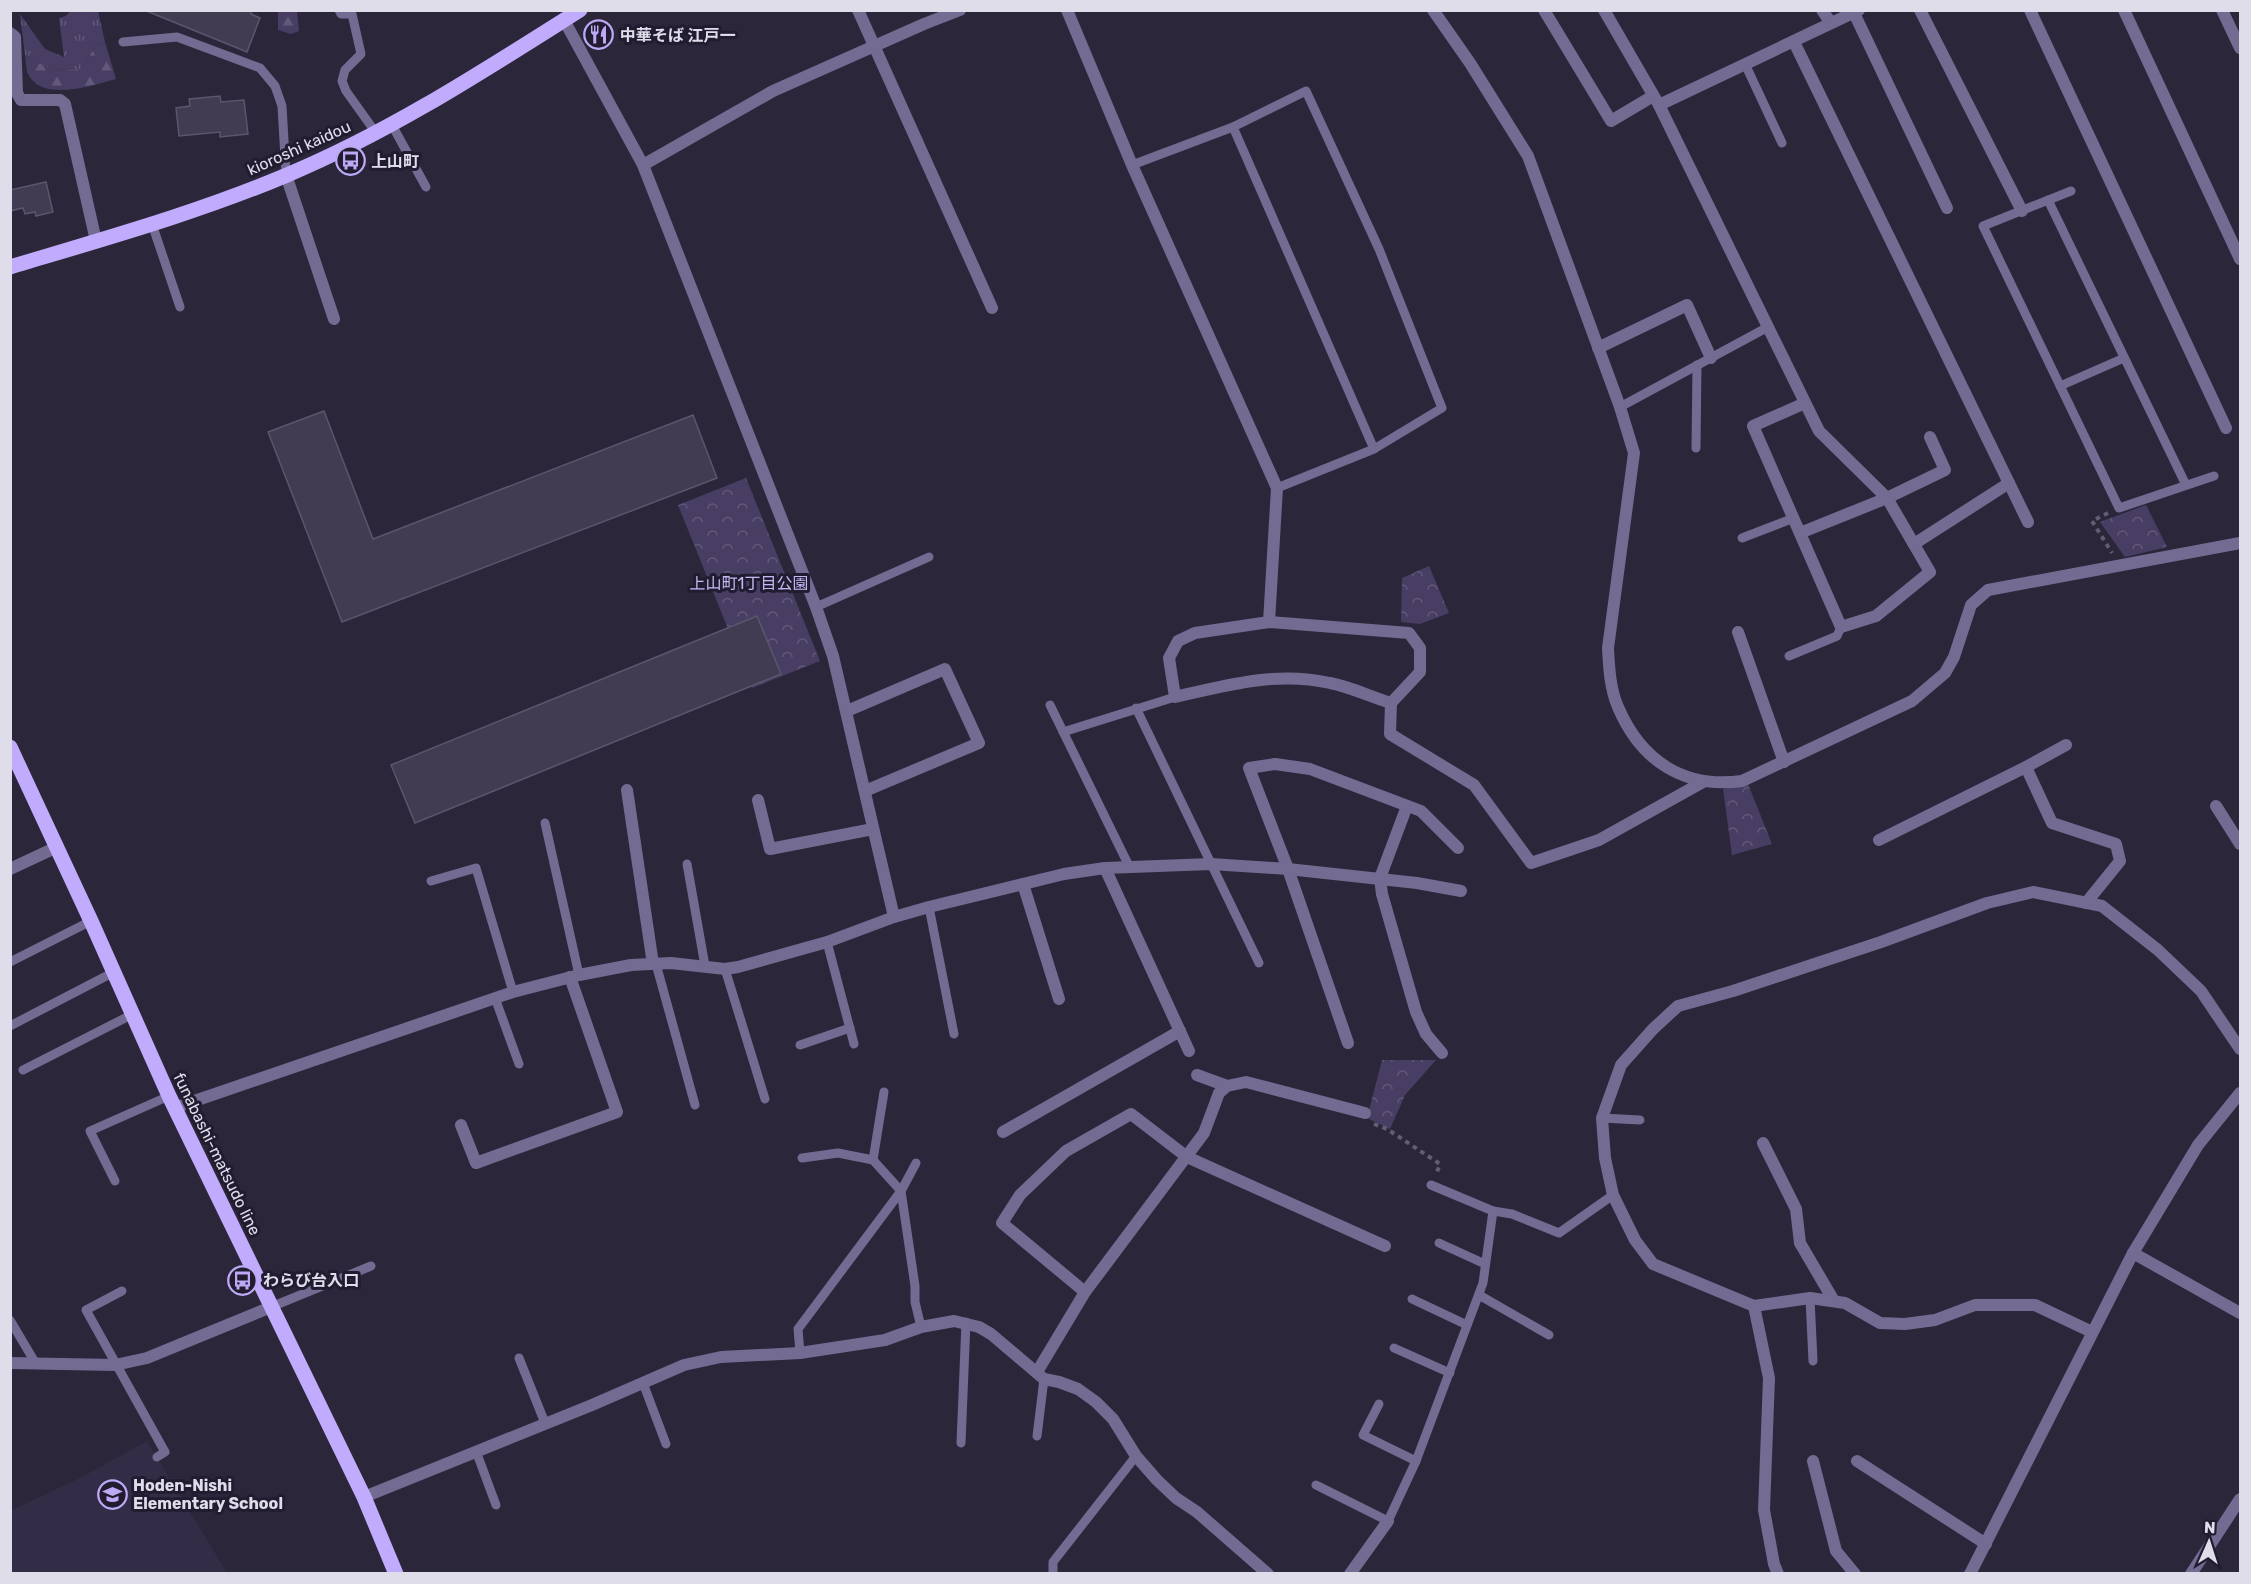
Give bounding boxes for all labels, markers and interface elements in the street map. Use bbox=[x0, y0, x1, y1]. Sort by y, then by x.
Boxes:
restaurant icon: 中華そば 江戸一 bbox=[583, 19, 615, 51]
place label: 中華そば 江戸一 bbox=[620, 26, 735, 45]
street label: kioroshi kaidou bbox=[244, 117, 354, 179]
bus stop icon: 上山町 bbox=[334, 145, 366, 177]
place label: 上山町 bbox=[371, 152, 419, 171]
park label: 上山町1丁目公園 bbox=[690, 574, 808, 593]
street label: funabashi-matsudo line bbox=[169, 1070, 265, 1238]
bus stop icon: わらび台入口 bbox=[226, 1264, 258, 1296]
place label: わらび台入口 bbox=[263, 1271, 359, 1290]
place label: Hoden-Nishi Elementary School bbox=[133, 1476, 283, 1513]
school or university icon: Hoden-Nishi Elementary School bbox=[96, 1478, 128, 1510]
north arrow bbox=[2179, 1512, 2239, 1572]
text: N bbox=[2204, 1518, 2216, 1537]

